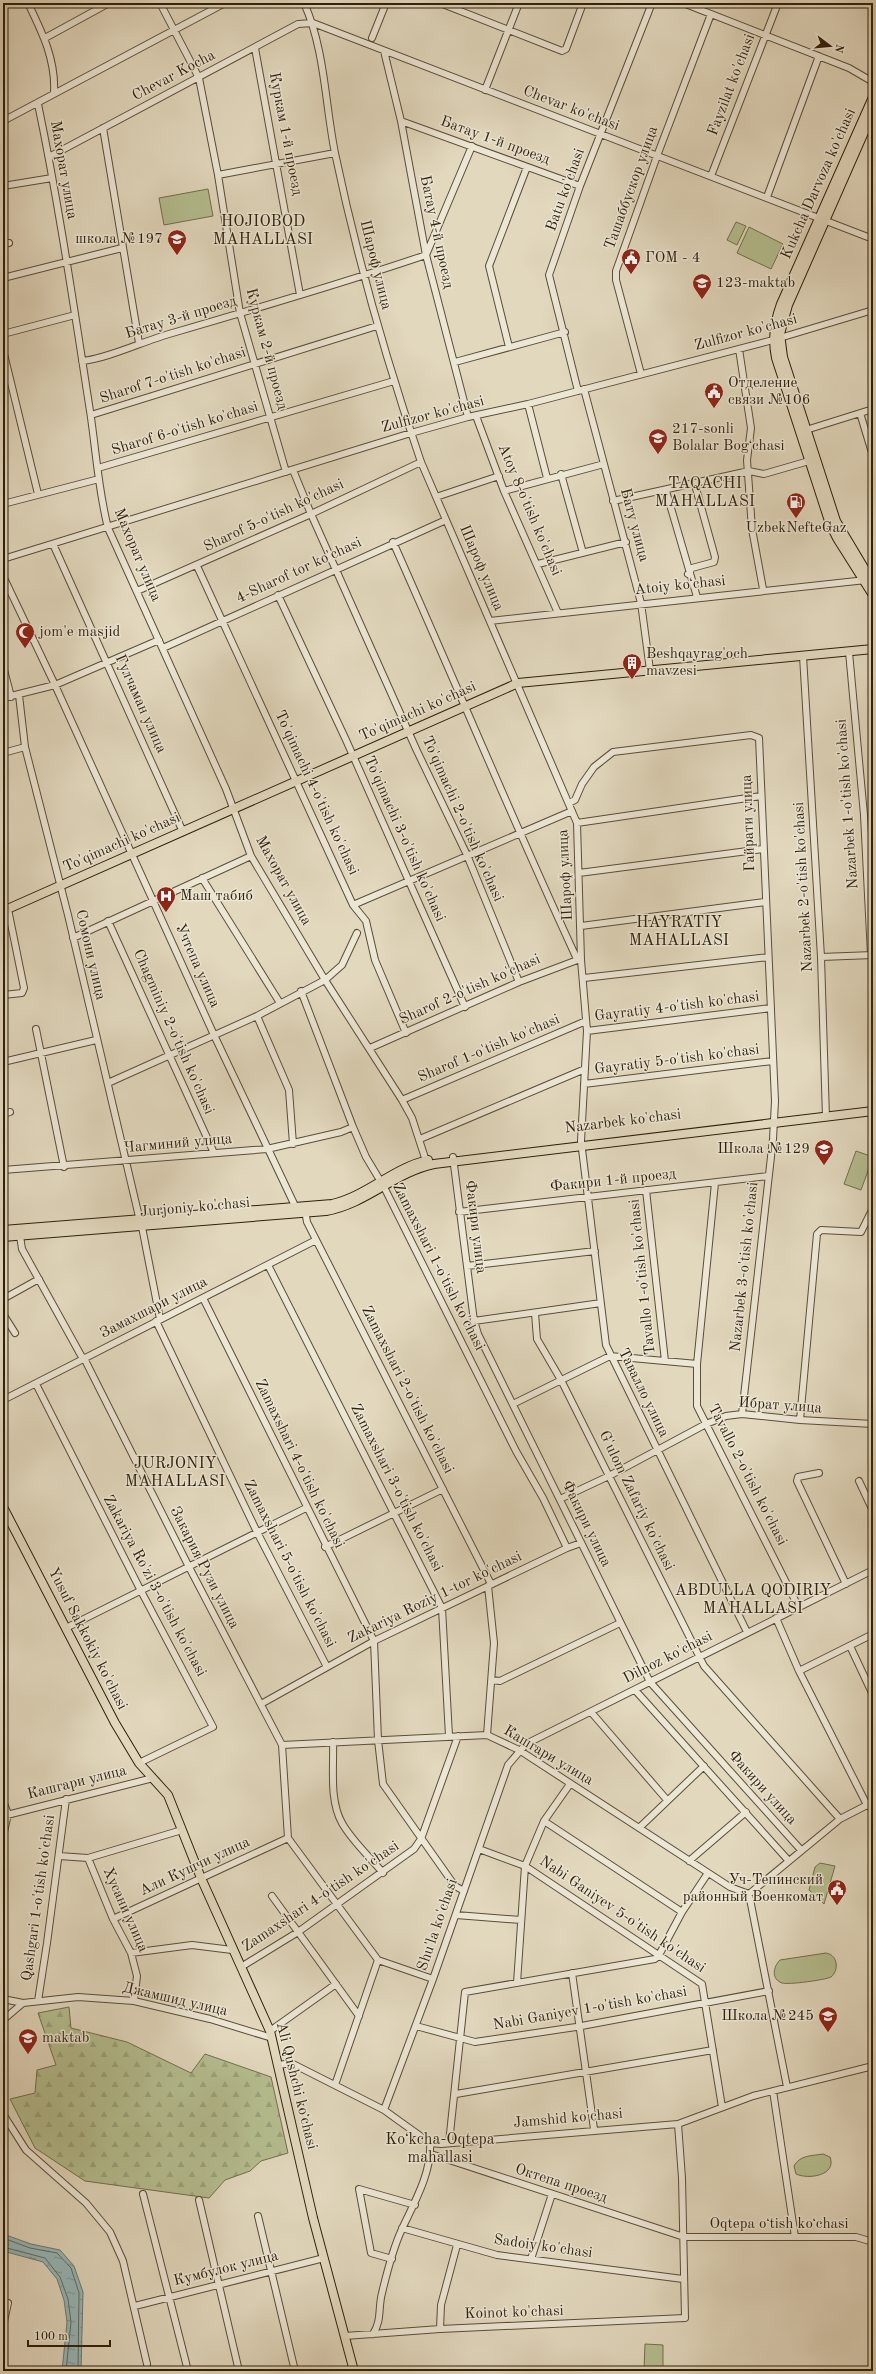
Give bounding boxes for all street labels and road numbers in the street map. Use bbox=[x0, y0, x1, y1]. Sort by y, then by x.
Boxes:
street label: Fayzilat ko'chasi bbox=[706, 32, 758, 138]
street label: Chevar Kocha bbox=[130, 48, 218, 104]
street label: Куркам 1-й проезд bbox=[266, 71, 304, 197]
street label: Chevar ko'chasi bbox=[521, 84, 621, 134]
street label: Kukcha Darvoza ko'chasi bbox=[779, 106, 859, 262]
street label: Батау 1-й проезд bbox=[438, 114, 552, 168]
street label: Махорат улица bbox=[47, 120, 79, 221]
street label: Ташаббускор улица bbox=[603, 124, 662, 252]
street label: Batu ko'chasi bbox=[544, 147, 588, 233]
street label: Батау 4-й проезд bbox=[417, 174, 455, 291]
street label: Шароф улица bbox=[357, 219, 394, 312]
street label: Куркам 2-й проезд bbox=[243, 287, 290, 412]
street label: Батау 3-й проезд bbox=[124, 294, 239, 342]
street label: Zulfizor ko'chasi bbox=[693, 312, 799, 354]
street label: Sharof 7-o'tish ko'chasi bbox=[98, 345, 248, 407]
street label: Zulfizor ko'chasi bbox=[380, 394, 486, 436]
street label: Sharof 6-o'tish ko'chasi bbox=[110, 400, 260, 458]
street label: Atoy 8-o'tish ko'chasi bbox=[494, 442, 564, 578]
street label: Sharof 5-o'tish ko'chasi bbox=[202, 477, 346, 555]
street label: Бату улица bbox=[617, 487, 651, 564]
street label: Махорат улица bbox=[111, 506, 164, 604]
street label: Шароф улица bbox=[456, 523, 506, 614]
street label: 4-Sharof tor ko'chasi bbox=[234, 535, 364, 607]
street label: Atoiy koʻchasi bbox=[634, 574, 726, 598]
street label: Гулчаман улица bbox=[112, 652, 169, 756]
street label: To'qimachi ko'chasi bbox=[357, 680, 479, 744]
street label: To'qimachi 4-o'tish ko'chasi bbox=[271, 708, 361, 878]
street label: Nazarbek 1-o'tish ko'chasi bbox=[835, 718, 861, 890]
street label: To'qimachi 2-o'tish ko'chasi bbox=[419, 734, 505, 904]
street label: To'qimachi 3-o'tish ko'chasi bbox=[361, 754, 447, 924]
street label: Гайрати улица bbox=[740, 774, 758, 872]
street label: Nazarbek 2-o'tish ko'chasi bbox=[792, 801, 816, 973]
street label: To'qimachi ko'chasi bbox=[61, 811, 183, 875]
street label: Шароф улица bbox=[556, 828, 576, 921]
street label: Махорат улица bbox=[252, 834, 314, 929]
street label: Сомони улица bbox=[72, 908, 108, 1002]
street label: Учтепа улица bbox=[172, 922, 222, 1011]
street label: Chagminiy 2-o'tish ko'chasi bbox=[130, 947, 216, 1117]
street label: Sharof 2-o'tish ko'chasi bbox=[397, 952, 543, 1028]
street label: Gayratiy 4-o'tish ko'chasi bbox=[594, 989, 760, 1025]
street label: Sharof 1-o'tish ko'chasi bbox=[416, 1012, 562, 1086]
street label: Gayratiy 5-o'tish ko'chasi bbox=[594, 1042, 760, 1078]
street label: Nazarbek ko'chasi bbox=[564, 1107, 682, 1137]
street label: Чагминий улица bbox=[123, 1132, 233, 1156]
street label: Факири 1-й проезд bbox=[549, 1167, 677, 1195]
street label: Факири улица bbox=[462, 1179, 488, 1275]
street label: Zamaxshari 1-o'tish ko'chasi bbox=[389, 1181, 487, 1353]
street label: Nazarbek 3-o'tish ko'chasi bbox=[729, 1181, 761, 1353]
street label: Jurjoniy ko'chasi bbox=[139, 1196, 251, 1220]
street label: Tavallo 1-o'tish ko'chasi bbox=[627, 1198, 659, 1356]
street label: Замахшари улица bbox=[98, 1274, 210, 1341]
street label: Zamaxshari 2-o'tish ko'chasi bbox=[358, 1304, 456, 1476]
street label: Тавалло улица bbox=[615, 1346, 671, 1440]
street label: Zamaxshari 4-o'tish ko'chasi bbox=[252, 1377, 346, 1551]
street label: Ибрат улица bbox=[738, 1396, 823, 1416]
street label: Zamaxshari 3-o'tish ko'chasi bbox=[347, 1402, 445, 1574]
street label: Tavallo 2-o'tish ko'chasi bbox=[705, 1402, 789, 1548]
street label: G'ulom Zafariy ko'chasi bbox=[596, 1429, 676, 1573]
street label: Zamaxshari 5-o'tish ko'chasi bbox=[240, 1478, 338, 1650]
street label: Факири улица bbox=[559, 1478, 614, 1570]
street label: Zakariya Ro'zi 3-o'tish ko'chasi bbox=[100, 1493, 208, 1679]
street label: Закария Рузи улица bbox=[167, 1505, 242, 1632]
street label: Zakariya Roziy 1-tor ko'chasi bbox=[346, 1549, 524, 1647]
street label: Yusuf Sakkokiy ko'chasi bbox=[45, 1565, 129, 1713]
street label: Dilnoz ko'chasi bbox=[621, 1629, 715, 1687]
street label: Кашгари улица bbox=[501, 1723, 596, 1789]
street label: Факири улица bbox=[725, 1748, 799, 1828]
street label: Кашгари улица bbox=[26, 1763, 129, 1803]
street label: Qashgari 1-o'tish ko'chasi bbox=[20, 1814, 58, 1982]
street label: Али Кушчи улица bbox=[138, 1835, 253, 1899]
street label: Zamaxshari 4-o'tish ko'chasi bbox=[240, 1839, 402, 1955]
street label: Nabi Ganiyev 5-o'tish ko'chasi bbox=[536, 1854, 708, 1976]
street label: Хусани улица bbox=[100, 1865, 151, 1955]
street label: Shu'la ko'chasi bbox=[415, 1877, 461, 1973]
street label: Джамшид улица bbox=[121, 1981, 230, 2020]
street label: Nabi Ganiyev 1-o'tish ko'chasi bbox=[492, 1985, 688, 2033]
street label: Ali Qushchi koʻchasi bbox=[273, 2021, 319, 2151]
street label: Jamshid ko'chasi bbox=[513, 2107, 623, 2131]
street label: Октепа проезд bbox=[513, 2162, 610, 2206]
street label: Oqtepa oʻtish koʻchasi bbox=[709, 2217, 849, 2232]
street label: Sadoiy ko'chasi bbox=[493, 2233, 593, 2261]
street label: Кумбулок улица bbox=[172, 2249, 280, 2289]
street label: Koinot ko'chasi bbox=[464, 2304, 564, 2322]

